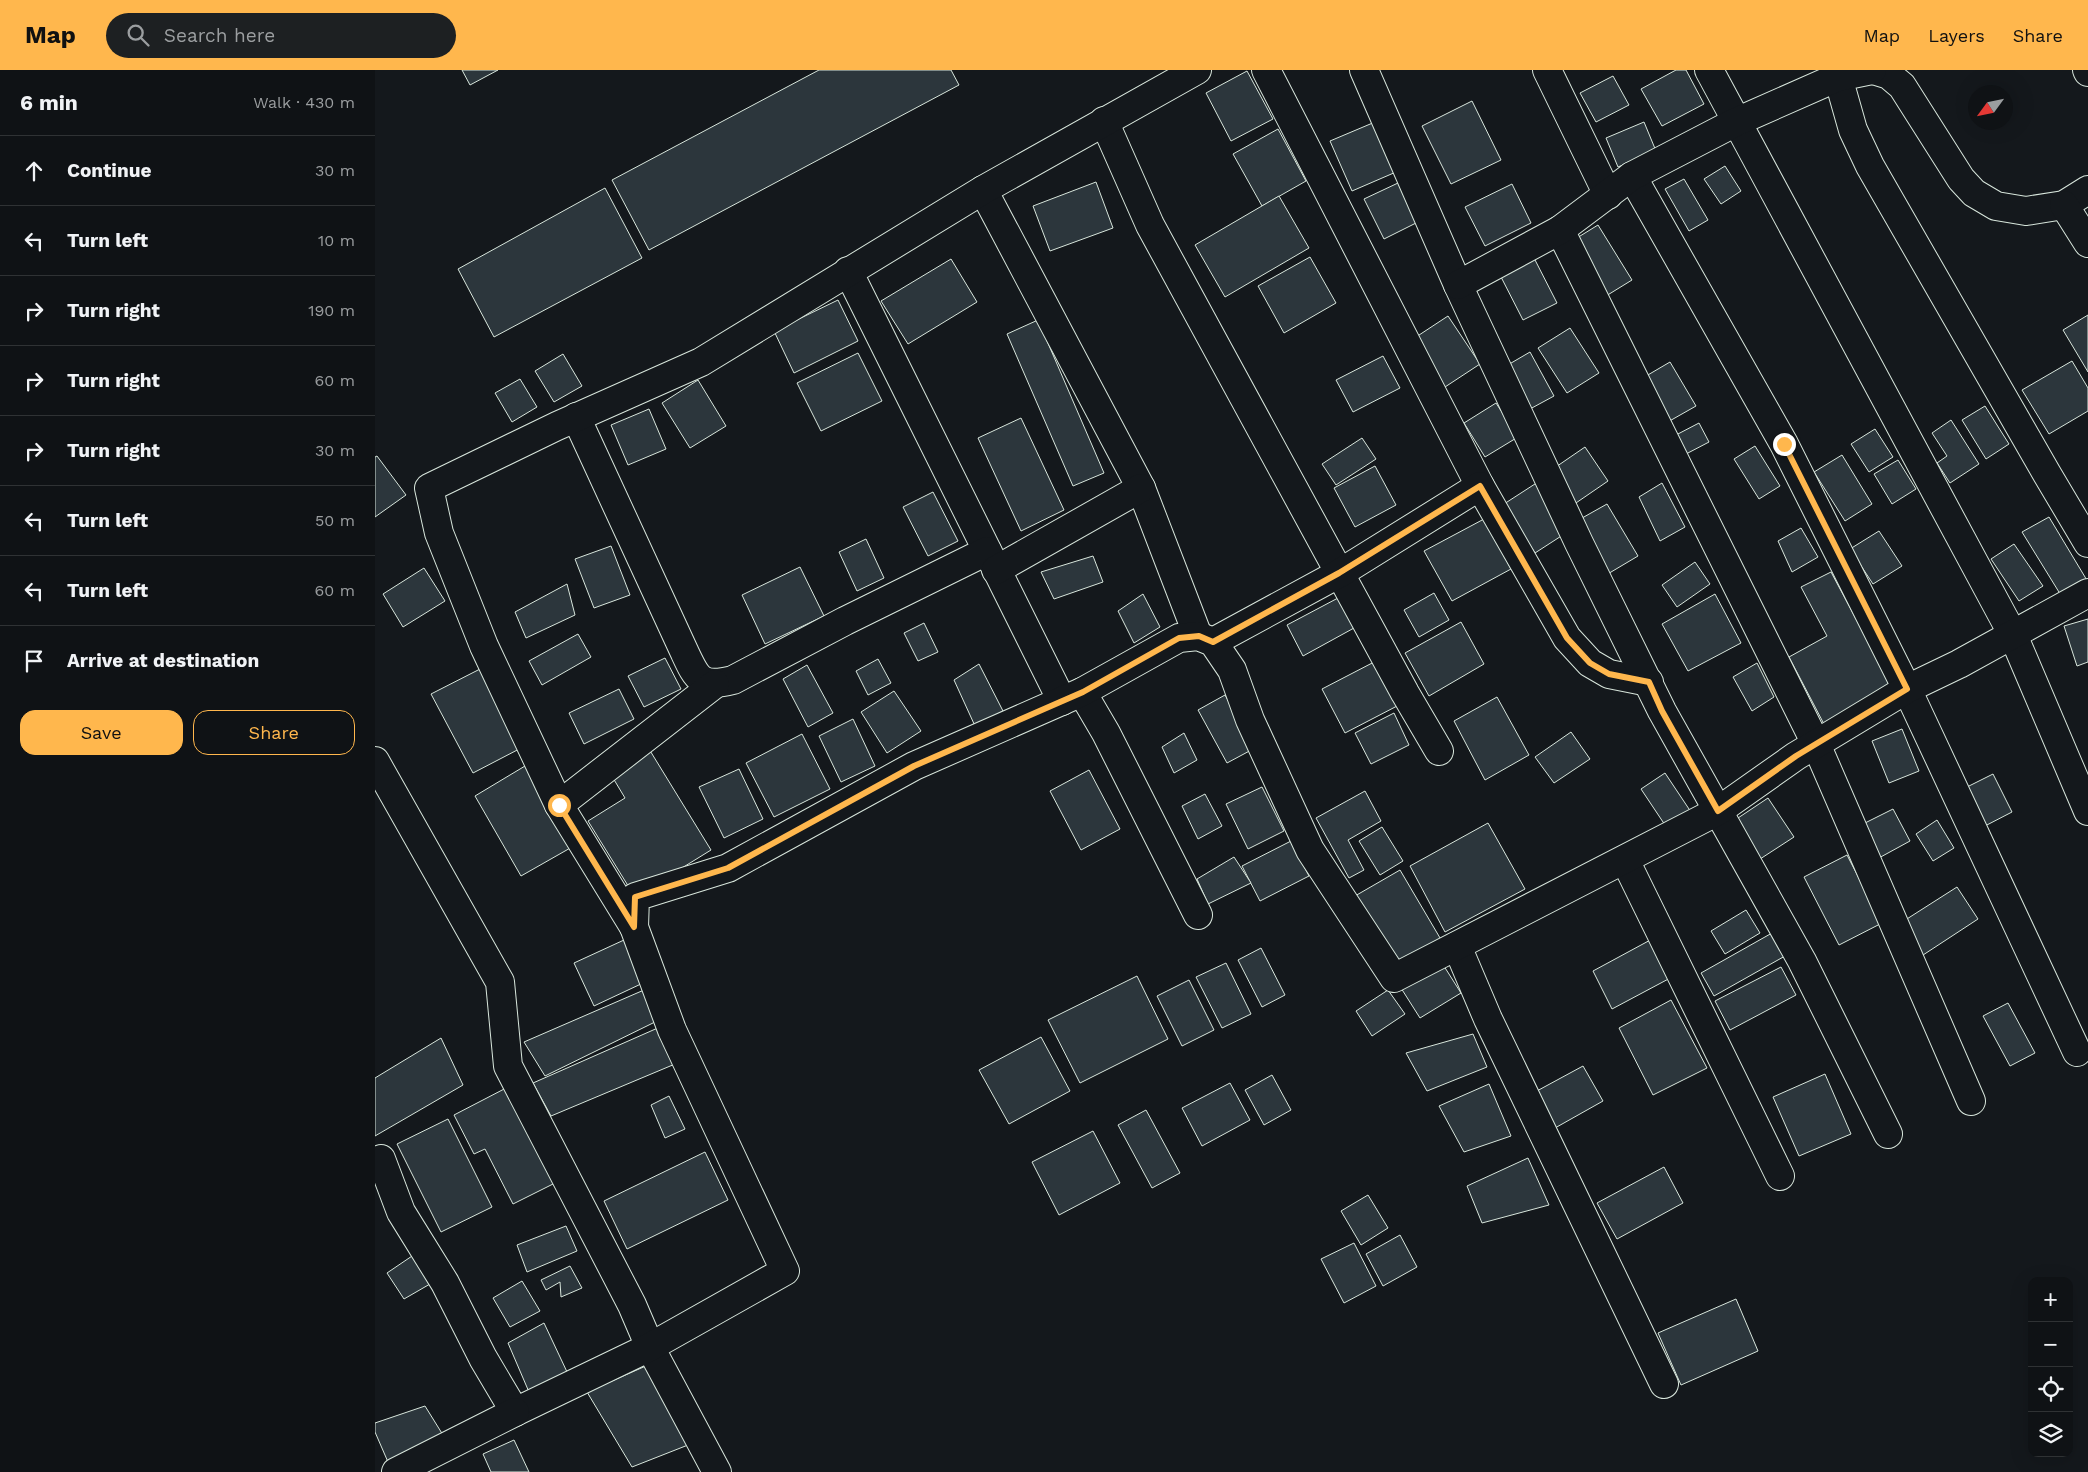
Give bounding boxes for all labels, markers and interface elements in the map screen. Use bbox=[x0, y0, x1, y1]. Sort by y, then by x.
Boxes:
search box bbox=[106, 13, 456, 58]
text: Map bbox=[25, 21, 76, 49]
icon: search bbox=[124, 21, 152, 49]
text: Search here bbox=[164, 24, 275, 47]
text: Map bbox=[1863, 25, 1900, 46]
text: Layers bbox=[1928, 25, 1985, 46]
text: Share bbox=[2013, 25, 2063, 46]
north arrow bbox=[1968, 85, 2013, 130]
text: 6 min bbox=[20, 90, 78, 115]
text: Walk · 430 m bbox=[253, 93, 355, 112]
icon: ahead bbox=[20, 157, 48, 185]
text: Continue bbox=[67, 159, 151, 182]
text: 30 m bbox=[315, 161, 355, 180]
icon: left bbox=[20, 227, 48, 255]
text: Turn left bbox=[67, 229, 148, 252]
text: 10 m bbox=[318, 231, 355, 250]
icon: right bbox=[20, 297, 48, 325]
text: Turn right bbox=[67, 299, 160, 322]
text: 190 m bbox=[308, 301, 355, 320]
icon: right bbox=[20, 367, 48, 395]
text: Turn right bbox=[67, 369, 160, 392]
text: 60 m bbox=[315, 371, 355, 390]
route end bbox=[1773, 433, 1796, 456]
icon: right bbox=[20, 437, 48, 465]
text: Turn right bbox=[67, 439, 160, 462]
text: 30 m bbox=[315, 441, 355, 460]
icon: left bbox=[20, 507, 48, 535]
text: Turn left bbox=[67, 509, 148, 532]
text: 50 m bbox=[315, 511, 355, 530]
icon: left bbox=[20, 577, 48, 605]
text: Turn left bbox=[67, 579, 148, 602]
text: 60 m bbox=[315, 581, 355, 600]
icon: arrive bbox=[20, 647, 48, 675]
text: Arrive at destination bbox=[67, 649, 259, 672]
button: Save bbox=[20, 710, 183, 755]
button: Share bbox=[193, 710, 355, 755]
route start bbox=[548, 794, 571, 817]
map controls bbox=[2028, 1277, 2073, 1457]
button: + bbox=[2028, 1277, 2073, 1322]
button: − bbox=[2028, 1322, 2073, 1367]
button: locate bbox=[2028, 1367, 2073, 1412]
button: layers bbox=[2028, 1412, 2073, 1457]

